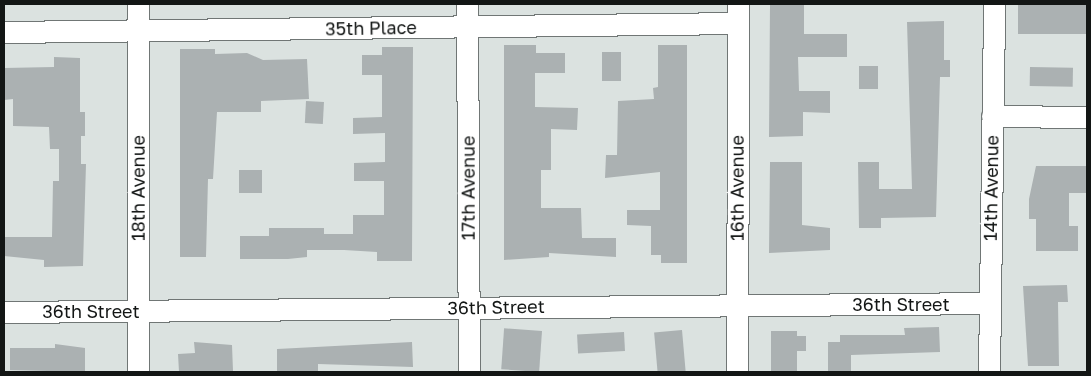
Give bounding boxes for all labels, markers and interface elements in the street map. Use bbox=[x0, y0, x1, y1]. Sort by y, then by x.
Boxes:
street label: 35th Place bbox=[325, 16, 417, 40]
street label: 18th Avenue bbox=[127, 135, 149, 241]
street label: 16th Avenue bbox=[726, 135, 748, 241]
street label: 14th Avenue bbox=[979, 135, 1003, 241]
street label: 17th Avenue bbox=[457, 136, 479, 240]
street label: 36th Street bbox=[852, 293, 950, 315]
street label: 36th Street bbox=[447, 295, 545, 319]
street label: 36th Street bbox=[42, 300, 140, 322]

